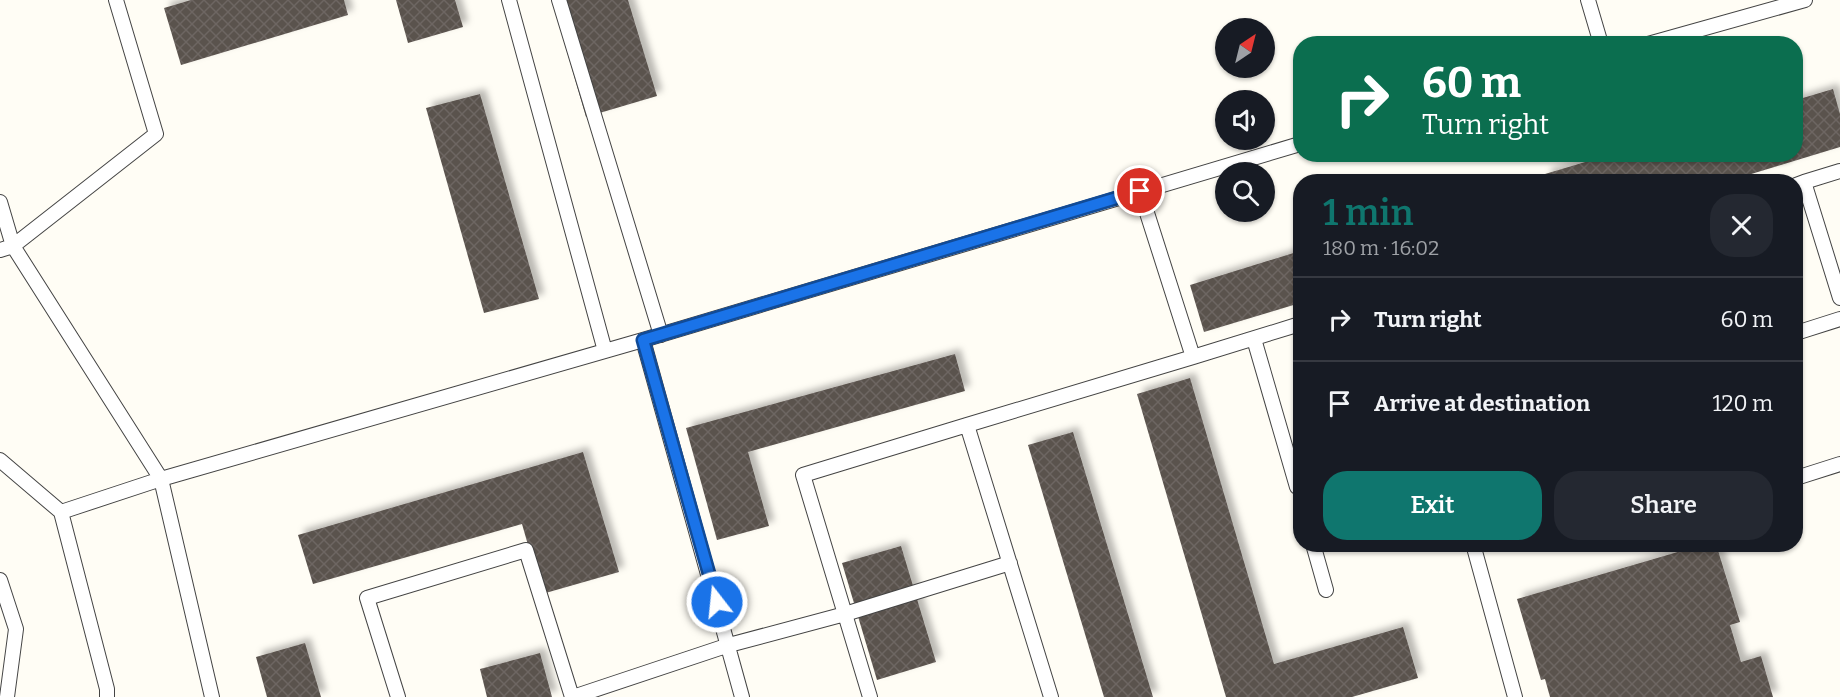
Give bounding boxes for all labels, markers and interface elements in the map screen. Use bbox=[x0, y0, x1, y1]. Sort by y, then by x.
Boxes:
north arrow bbox=[1215, 18, 1275, 78]
map controls bbox=[1215, 18, 1275, 222]
text: 60 m bbox=[1422, 58, 1521, 108]
icon: right bbox=[1323, 60, 1401, 138]
button: sound bbox=[1215, 90, 1275, 150]
text: Turn right bbox=[1422, 109, 1549, 141]
button: search bbox=[1215, 162, 1275, 222]
pin bbox=[1114, 165, 1165, 216]
icon: arrive bbox=[1123, 174, 1156, 207]
text: 1 min bbox=[1323, 191, 1414, 235]
button: close bbox=[1710, 194, 1773, 257]
text: 180 m · 16:02 bbox=[1323, 236, 1439, 260]
icon: right bbox=[1323, 303, 1356, 336]
text: Turn right bbox=[1374, 306, 1482, 333]
text: 60 m bbox=[1721, 306, 1773, 333]
icon: arrive bbox=[1323, 387, 1356, 420]
text: Arrive at destination bbox=[1374, 390, 1590, 417]
text: 120 m bbox=[1713, 390, 1773, 417]
button: Exit bbox=[1323, 471, 1542, 540]
button: Share bbox=[1554, 471, 1773, 540]
position arrow bbox=[685, 570, 749, 634]

